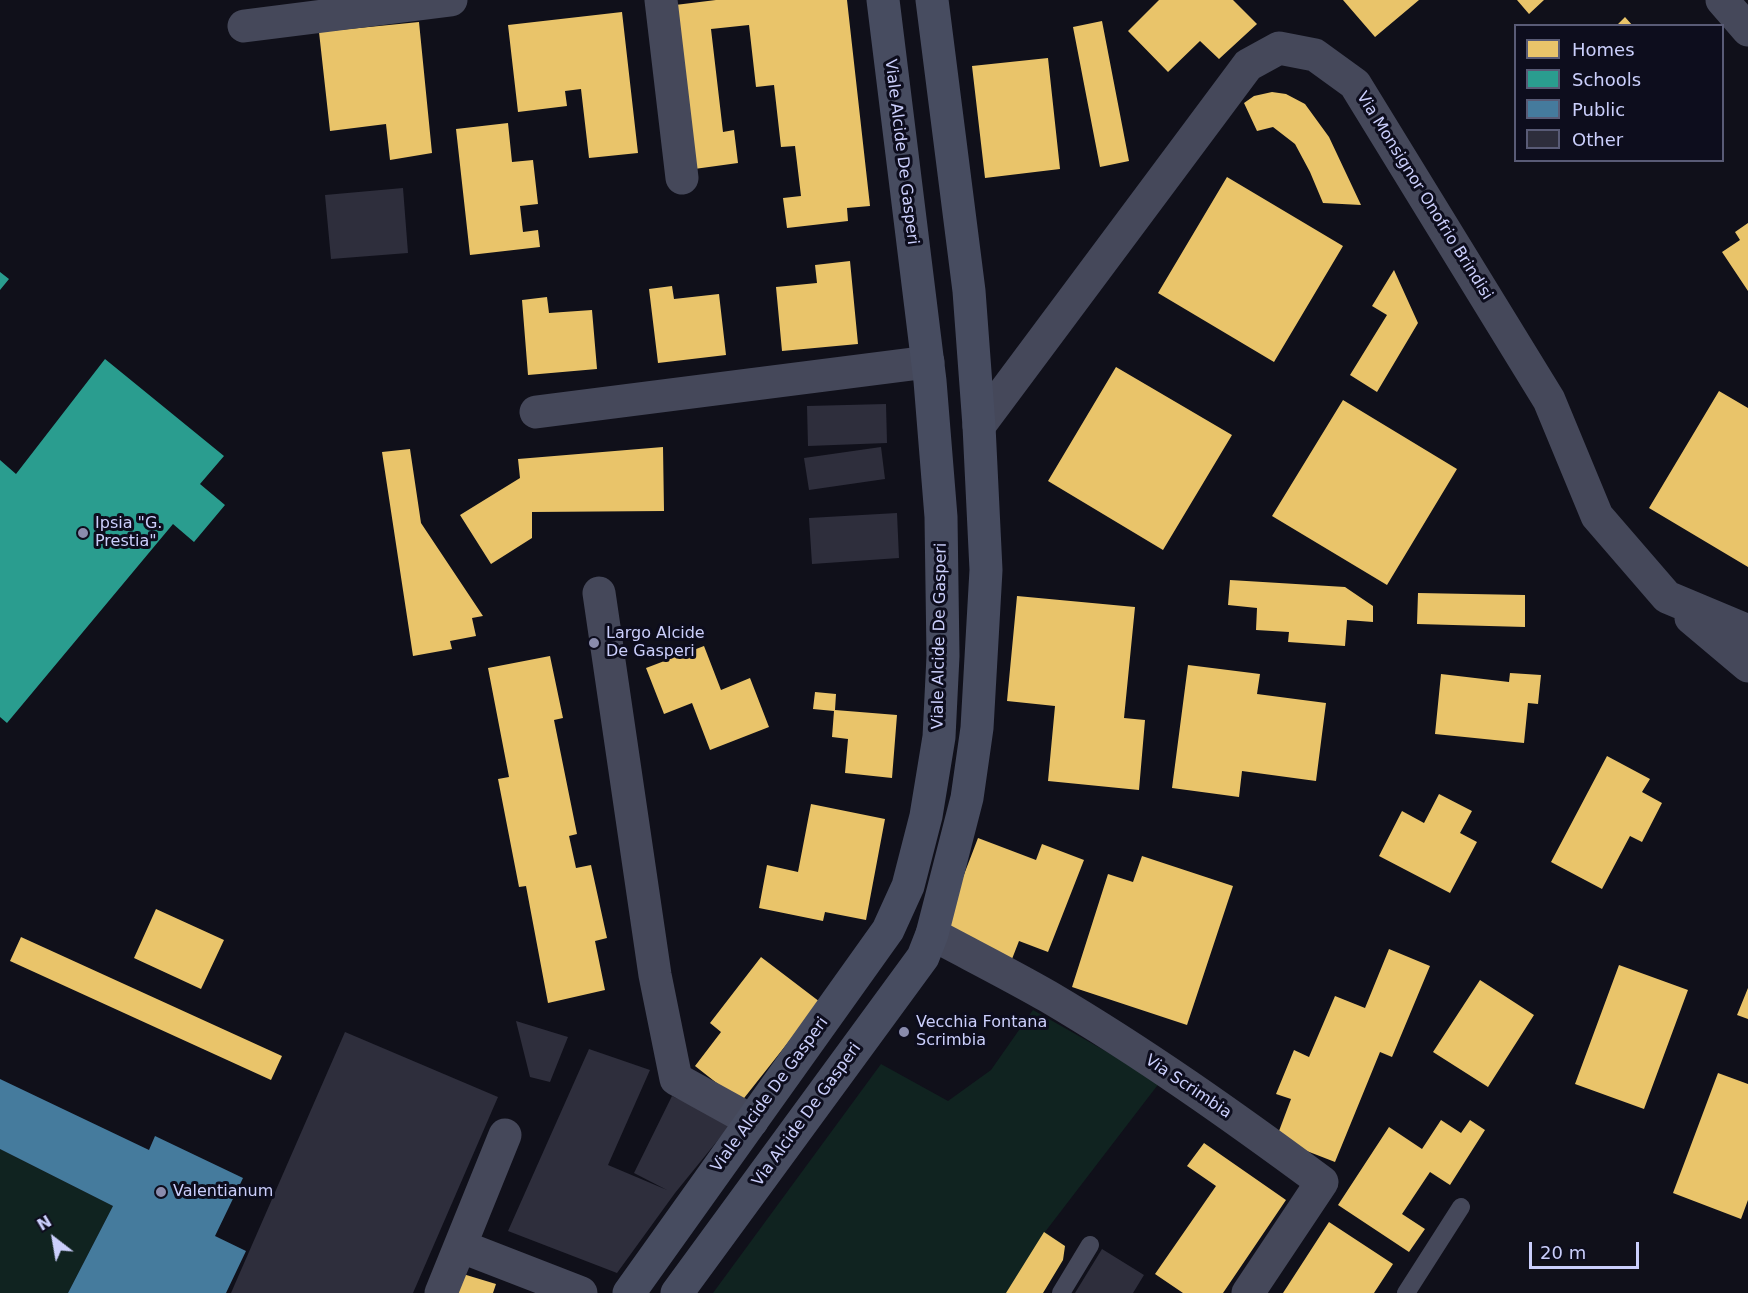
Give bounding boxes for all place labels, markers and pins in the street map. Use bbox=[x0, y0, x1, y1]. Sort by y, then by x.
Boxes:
place label: Ipsia "G. Prestia" bbox=[95, 514, 162, 552]
marker: Ipsia "G. Prestia" bbox=[76, 526, 90, 540]
place label: Largo Alcide De Gasperi bbox=[606, 624, 705, 662]
marker: Largo Alcide De Gasperi bbox=[587, 636, 601, 650]
place label: Vecchia Fontana Scrimbia bbox=[916, 1013, 1047, 1051]
marker: Vecchia Fontana Scrimbia bbox=[897, 1025, 911, 1039]
place label: Valentianum bbox=[173, 1182, 273, 1202]
marker: Valentianum bbox=[154, 1185, 168, 1199]

